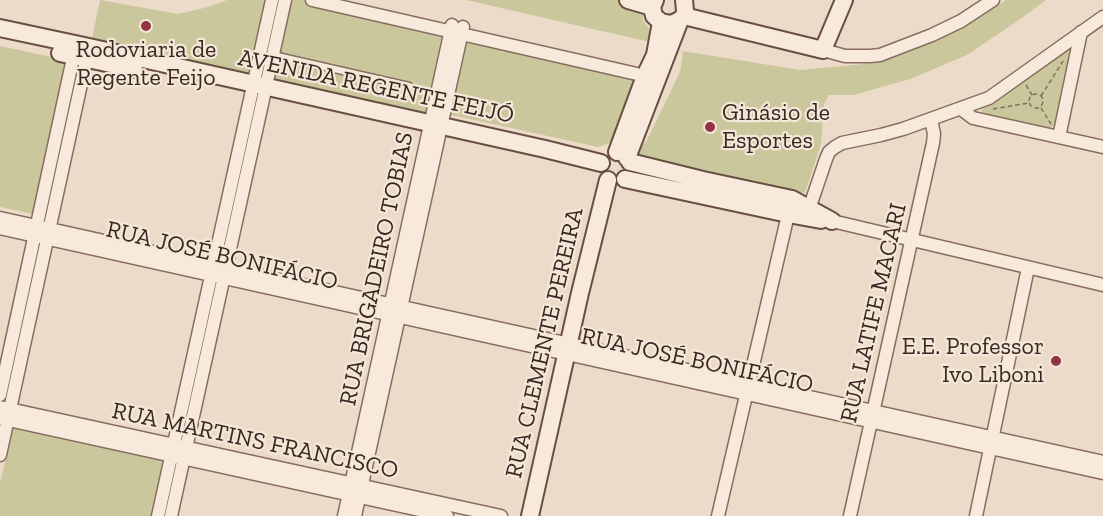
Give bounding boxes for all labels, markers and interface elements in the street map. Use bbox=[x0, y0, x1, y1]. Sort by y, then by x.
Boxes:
marker: Rodoviaria de Regente Feijo bbox=[139, 19, 153, 33]
place label: Rodoviaria de Regente Feijo bbox=[76, 36, 216, 92]
street label: AVENIDA REGENTE FEIJÓ bbox=[235, 44, 517, 130]
place label: Ginásio de Esportes bbox=[722, 99, 830, 155]
marker: Ginásio de Esportes bbox=[703, 120, 717, 134]
street label: RUA BRIGADEIRO TOBIAS bbox=[334, 130, 420, 408]
street label: RUA LATIFE MACARI bbox=[835, 201, 913, 425]
street label: RUA CLEMENTE PEREIRA bbox=[500, 205, 590, 481]
street label: RUA JOSÉ BONIFÁCIO bbox=[103, 215, 341, 297]
street label: RUA JOSÉ BONIFÁCIO bbox=[578, 322, 816, 400]
place label: E.E. Professor Ivo Liboni bbox=[902, 333, 1044, 389]
marker: E.E. Professor Ivo Liboni bbox=[1049, 354, 1063, 368]
street label: RUA MARTINS FRANCISCO bbox=[109, 397, 401, 485]

